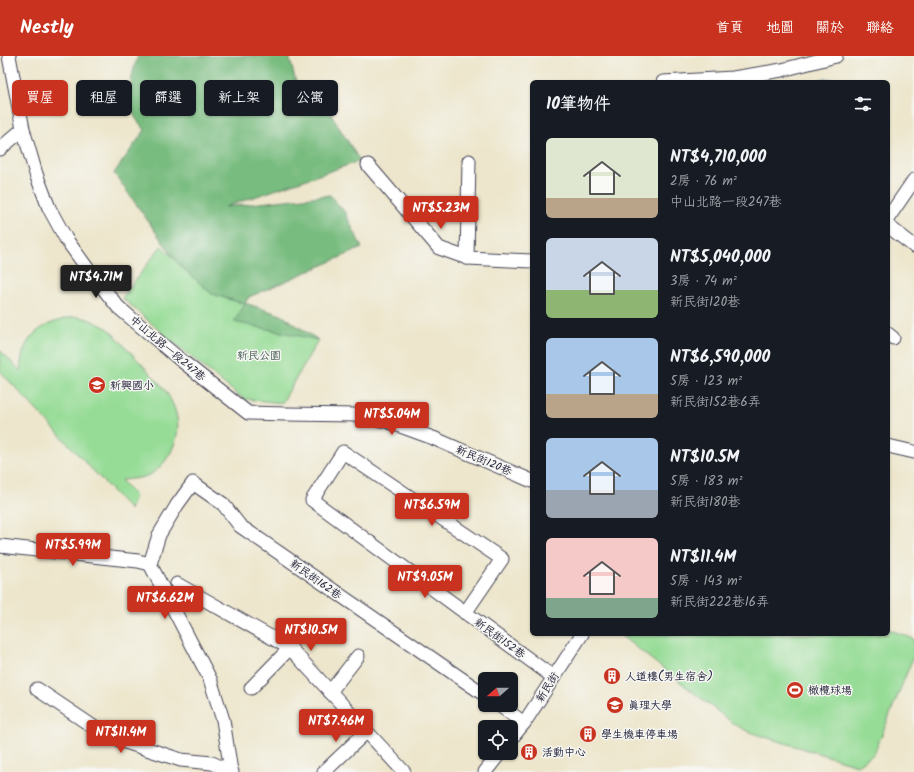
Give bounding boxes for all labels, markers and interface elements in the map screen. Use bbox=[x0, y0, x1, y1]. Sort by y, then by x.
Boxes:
text: Nestly bbox=[20, 13, 74, 43]
text: 首頁 bbox=[716, 17, 744, 39]
text: 地圖 bbox=[766, 17, 794, 39]
text: 關於 bbox=[816, 17, 844, 39]
text: 聯絡 bbox=[866, 17, 894, 39]
chip: 買屋 bbox=[12, 80, 68, 116]
chip: 租屋 bbox=[76, 80, 132, 116]
chip: 篩選 bbox=[140, 80, 196, 116]
chip: 新上架 bbox=[204, 80, 274, 116]
chip: 公寓 bbox=[282, 80, 338, 116]
text: 10筆物件 bbox=[546, 91, 611, 118]
icon: filters bbox=[852, 93, 874, 115]
text: NT$4,710,000 bbox=[670, 144, 766, 171]
icon: home bbox=[578, 154, 626, 202]
text: 2房 · 76 m² bbox=[670, 171, 737, 192]
text: 中山北路一段247巷 bbox=[670, 192, 782, 213]
pin: NT$5.23M bbox=[400, 196, 482, 230]
text: NT$5.23M bbox=[412, 198, 470, 219]
text: NT$5,040,000 bbox=[670, 244, 770, 271]
icon: home bbox=[578, 254, 626, 302]
pin: NT$4.71M bbox=[55, 265, 137, 299]
text: NT$4.71M bbox=[69, 267, 123, 288]
text: 3房 · 74 m² bbox=[670, 271, 737, 292]
text: 新民街120巷 bbox=[670, 292, 740, 313]
street label: 中山北路一段247巷 bbox=[125, 311, 209, 386]
text: NT$6,590,000 bbox=[670, 344, 770, 371]
park label: 新民公園 bbox=[237, 347, 281, 365]
icon: home bbox=[578, 354, 626, 402]
text: 5房 · 123 m² bbox=[670, 371, 742, 392]
school or university icon: 新興國小 bbox=[87, 375, 107, 395]
place label: 新興國小 bbox=[110, 377, 154, 395]
text: 新民街152巷6弄 bbox=[670, 392, 761, 413]
pin: NT$5.04M bbox=[351, 402, 433, 436]
text: NT$5.04M bbox=[364, 404, 420, 425]
street label: 新民街120巷 bbox=[453, 441, 514, 481]
text: NT$10.5M bbox=[670, 444, 739, 471]
icon: home bbox=[578, 454, 626, 502]
text: 5房 · 183 m² bbox=[670, 471, 742, 492]
text: 新民街180巷 bbox=[670, 492, 740, 513]
pin: NT$6.59M bbox=[391, 493, 473, 527]
text: NT$6.59M bbox=[404, 495, 460, 516]
pin: NT$5.99M bbox=[32, 533, 114, 567]
text: NT$5.99M bbox=[45, 535, 101, 556]
text: NT$11.4M bbox=[670, 544, 736, 571]
icon: home bbox=[578, 554, 626, 602]
street label: 新民街162巷 bbox=[286, 555, 345, 604]
pin: NT$9.05M bbox=[384, 565, 466, 599]
text: NT$9.05M bbox=[397, 567, 453, 588]
text: 5房 · 143 m² bbox=[670, 571, 742, 592]
pin: NT$6.62M bbox=[124, 586, 206, 620]
text: NT$6.62M bbox=[136, 588, 194, 609]
text: 新民街222巷16弄 bbox=[670, 592, 769, 613]
street label: 新民街152巷 bbox=[470, 614, 529, 664]
pin: NT$10.5M bbox=[270, 618, 352, 652]
text: NT$10.5M bbox=[284, 620, 338, 641]
building icon: 人道樓(男生宿舍) bbox=[602, 666, 622, 686]
street label: 新民街 bbox=[531, 668, 565, 706]
place label: 人道樓(男生宿舍) bbox=[625, 668, 713, 686]
north arrow bbox=[478, 672, 518, 712]
map controls bbox=[478, 672, 518, 760]
sports icon: 橄欖球場 bbox=[785, 680, 805, 700]
place label: 橄欖球場 bbox=[808, 682, 852, 700]
school or university icon: 真理大學 bbox=[605, 695, 625, 715]
place label: 真理大學 bbox=[628, 697, 672, 715]
pin: NT$7.46M bbox=[295, 709, 377, 743]
text: NT$7.46M bbox=[308, 711, 364, 732]
pin: NT$11.4M bbox=[80, 720, 162, 754]
button: locate bbox=[478, 720, 518, 760]
text: NT$11.4M bbox=[96, 722, 146, 743]
building icon: 學生機車停車場 bbox=[578, 724, 598, 744]
place label: 學生機車停車場 bbox=[601, 726, 678, 744]
building icon: 活動中心 bbox=[519, 742, 539, 762]
place label: 活動中心 bbox=[542, 744, 586, 762]

